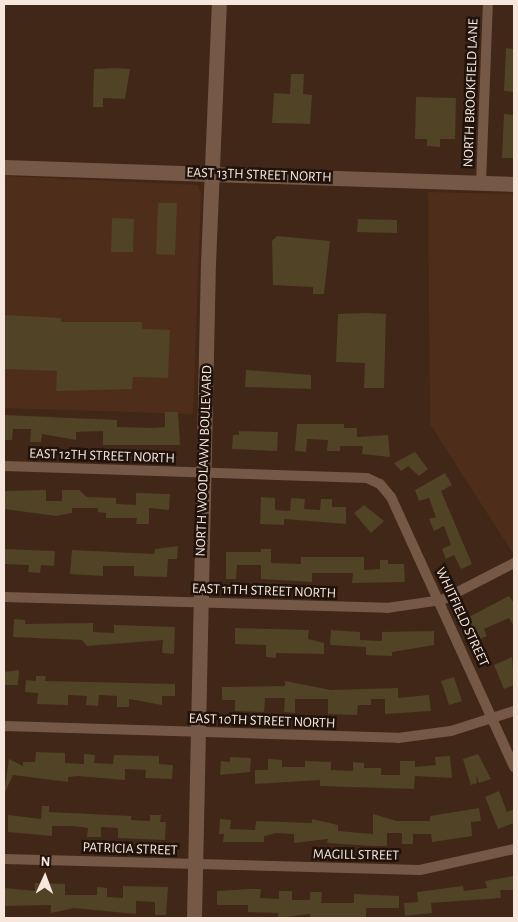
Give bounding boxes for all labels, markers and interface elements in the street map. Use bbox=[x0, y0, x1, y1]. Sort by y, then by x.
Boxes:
street label: NORTH BROOKFIELD LANE bbox=[460, 18, 482, 168]
street label: EAST 13TH STREET NORTH bbox=[186, 164, 332, 186]
street label: NORTH WOODLAWN BOULEVARD bbox=[192, 365, 216, 557]
street label: EAST 12TH STREET NORTH bbox=[29, 445, 175, 467]
street label: WHITFIELD STREET bbox=[432, 565, 492, 669]
street label: EAST 11TH STREET NORTH bbox=[192, 580, 336, 602]
street label: EAST 10TH STREET NORTH bbox=[188, 710, 336, 732]
street label: PATRICIA STREET bbox=[82, 839, 178, 859]
street label: MAGILL STREET bbox=[313, 846, 399, 864]
north arrow bbox=[20, 852, 70, 902]
text: N bbox=[40, 855, 51, 869]

